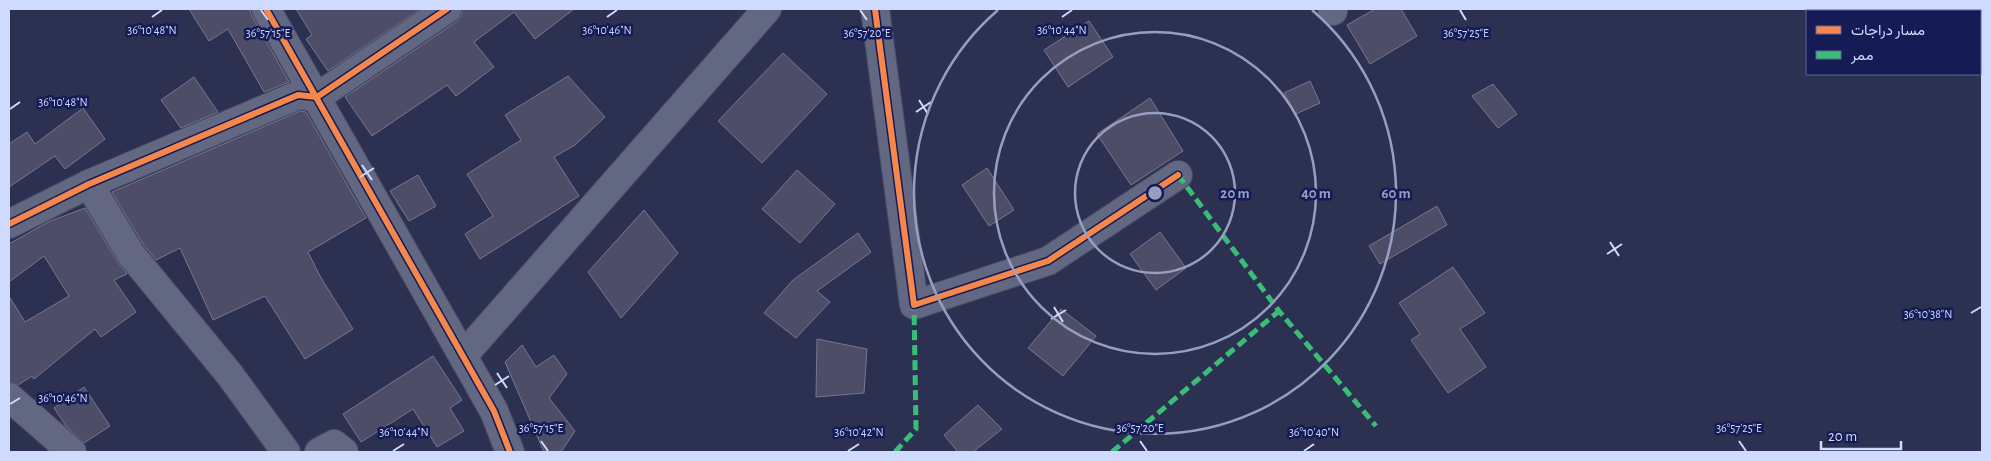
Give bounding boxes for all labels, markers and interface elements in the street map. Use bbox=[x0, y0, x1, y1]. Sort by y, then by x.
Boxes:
legend bbox=[1806, 10, 1981, 75]
text: مسار دراجات bbox=[1851, 23, 1925, 39]
text: 36°10'48"N bbox=[127, 24, 177, 36]
text: 36°10'46"N bbox=[582, 24, 632, 36]
text: 36°10'44"N bbox=[1037, 24, 1087, 36]
text: 36°57'15"E bbox=[246, 27, 290, 39]
text: 36°57'20"E bbox=[843, 27, 891, 39]
text: 36°57'25"E bbox=[1443, 27, 1489, 39]
text: ممر bbox=[1850, 48, 1873, 64]
text: 36°10'48"N bbox=[38, 96, 88, 108]
centre of rings bbox=[1146, 184, 1164, 202]
text: 20 m bbox=[1220, 186, 1250, 201]
text: 40 m bbox=[1301, 186, 1331, 201]
text: 60 m bbox=[1381, 186, 1411, 201]
text: 36°10'38"N bbox=[1904, 308, 1952, 320]
text: 36°10'46"N bbox=[38, 392, 88, 404]
scale bar bbox=[1821, 418, 1901, 450]
text: 36°57'15"E bbox=[519, 422, 563, 434]
text: 36°57'20"E bbox=[1116, 422, 1164, 434]
text: 36°57'25"E bbox=[1716, 422, 1762, 434]
text: 36°10'44"N bbox=[379, 426, 429, 438]
text: 36°10'42"N bbox=[834, 426, 884, 438]
text: 36°10'40"N bbox=[1289, 426, 1339, 438]
text: 20 m bbox=[1828, 429, 1857, 444]

